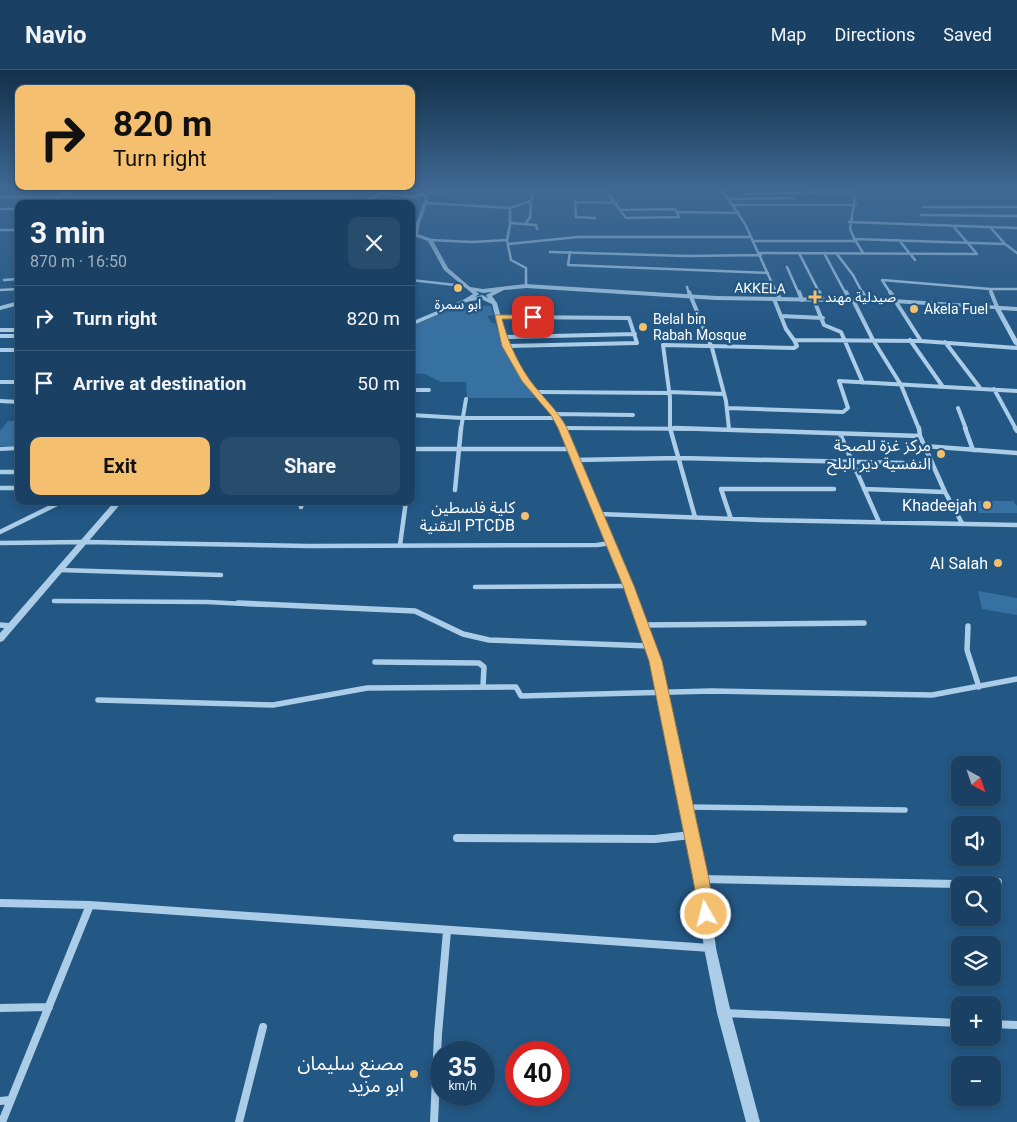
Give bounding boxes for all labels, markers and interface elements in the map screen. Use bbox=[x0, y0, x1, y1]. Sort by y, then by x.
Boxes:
text: Navio bbox=[25, 21, 87, 49]
text: Map bbox=[771, 24, 806, 45]
text: Directions bbox=[834, 24, 915, 45]
text: Saved bbox=[943, 24, 992, 45]
text: 820 m bbox=[113, 104, 212, 145]
icon: right bbox=[30, 105, 95, 170]
text: Turn right bbox=[113, 146, 207, 171]
text: 3 min bbox=[30, 215, 105, 250]
button: close bbox=[348, 217, 400, 269]
text: 870 m · 16:50 bbox=[30, 252, 127, 271]
street label: AKKELA bbox=[734, 280, 786, 296]
marker: ابو سمرة bbox=[452, 282, 464, 294]
place label: صيدلية مهند bbox=[825, 289, 897, 306]
marker: صيدلية مهند bbox=[809, 291, 821, 303]
place label: ابو سمرة bbox=[435, 296, 481, 313]
pin bbox=[512, 296, 554, 338]
place label: Akela Fuel bbox=[924, 301, 988, 317]
icon: arrive bbox=[519, 303, 547, 331]
marker: Akela Fuel bbox=[908, 303, 920, 315]
icon: right bbox=[30, 304, 58, 332]
text: Turn right bbox=[73, 307, 157, 330]
text: 820 m bbox=[347, 307, 400, 330]
place label: Belal bin Rabah Mosque bbox=[653, 311, 746, 343]
marker: Belal bin Rabah Mosque bbox=[637, 321, 649, 333]
icon: arrive bbox=[30, 369, 58, 397]
text: Arrive at destination bbox=[73, 372, 246, 395]
text: 50 m bbox=[357, 372, 400, 395]
place label: مركز غزة للصحة النفسية دير البلح bbox=[827, 436, 931, 476]
button: Exit bbox=[30, 437, 210, 495]
button: Share bbox=[220, 437, 400, 495]
marker: مركز غزة للصحة النفسية دير البلح bbox=[935, 448, 947, 460]
place label: Khadeejah bbox=[902, 496, 977, 515]
place label: كلية فلسطين التقنية PTCDB bbox=[420, 498, 515, 535]
marker: Khadeejah bbox=[981, 499, 993, 511]
marker: كلية فلسطين التقنية PTCDB bbox=[519, 510, 531, 522]
place label: Al Salah bbox=[930, 554, 988, 573]
marker: Al Salah bbox=[992, 557, 1004, 569]
north arrow bbox=[951, 756, 1001, 806]
map controls bbox=[951, 756, 1001, 1106]
button: sound bbox=[951, 816, 1001, 866]
button: search bbox=[951, 876, 1001, 926]
position arrow bbox=[679, 887, 731, 939]
button: layers bbox=[951, 936, 1001, 986]
button: + bbox=[951, 996, 1001, 1046]
speed limit sign: 40 bbox=[505, 1041, 570, 1106]
place label: مصنع سليمان ابو مزيد bbox=[297, 1052, 404, 1097]
text: 35 bbox=[448, 1053, 477, 1082]
button: − bbox=[951, 1056, 1001, 1106]
marker: مصنع سليمان ابو مزيد bbox=[408, 1068, 420, 1080]
text: km/h bbox=[448, 1079, 477, 1093]

